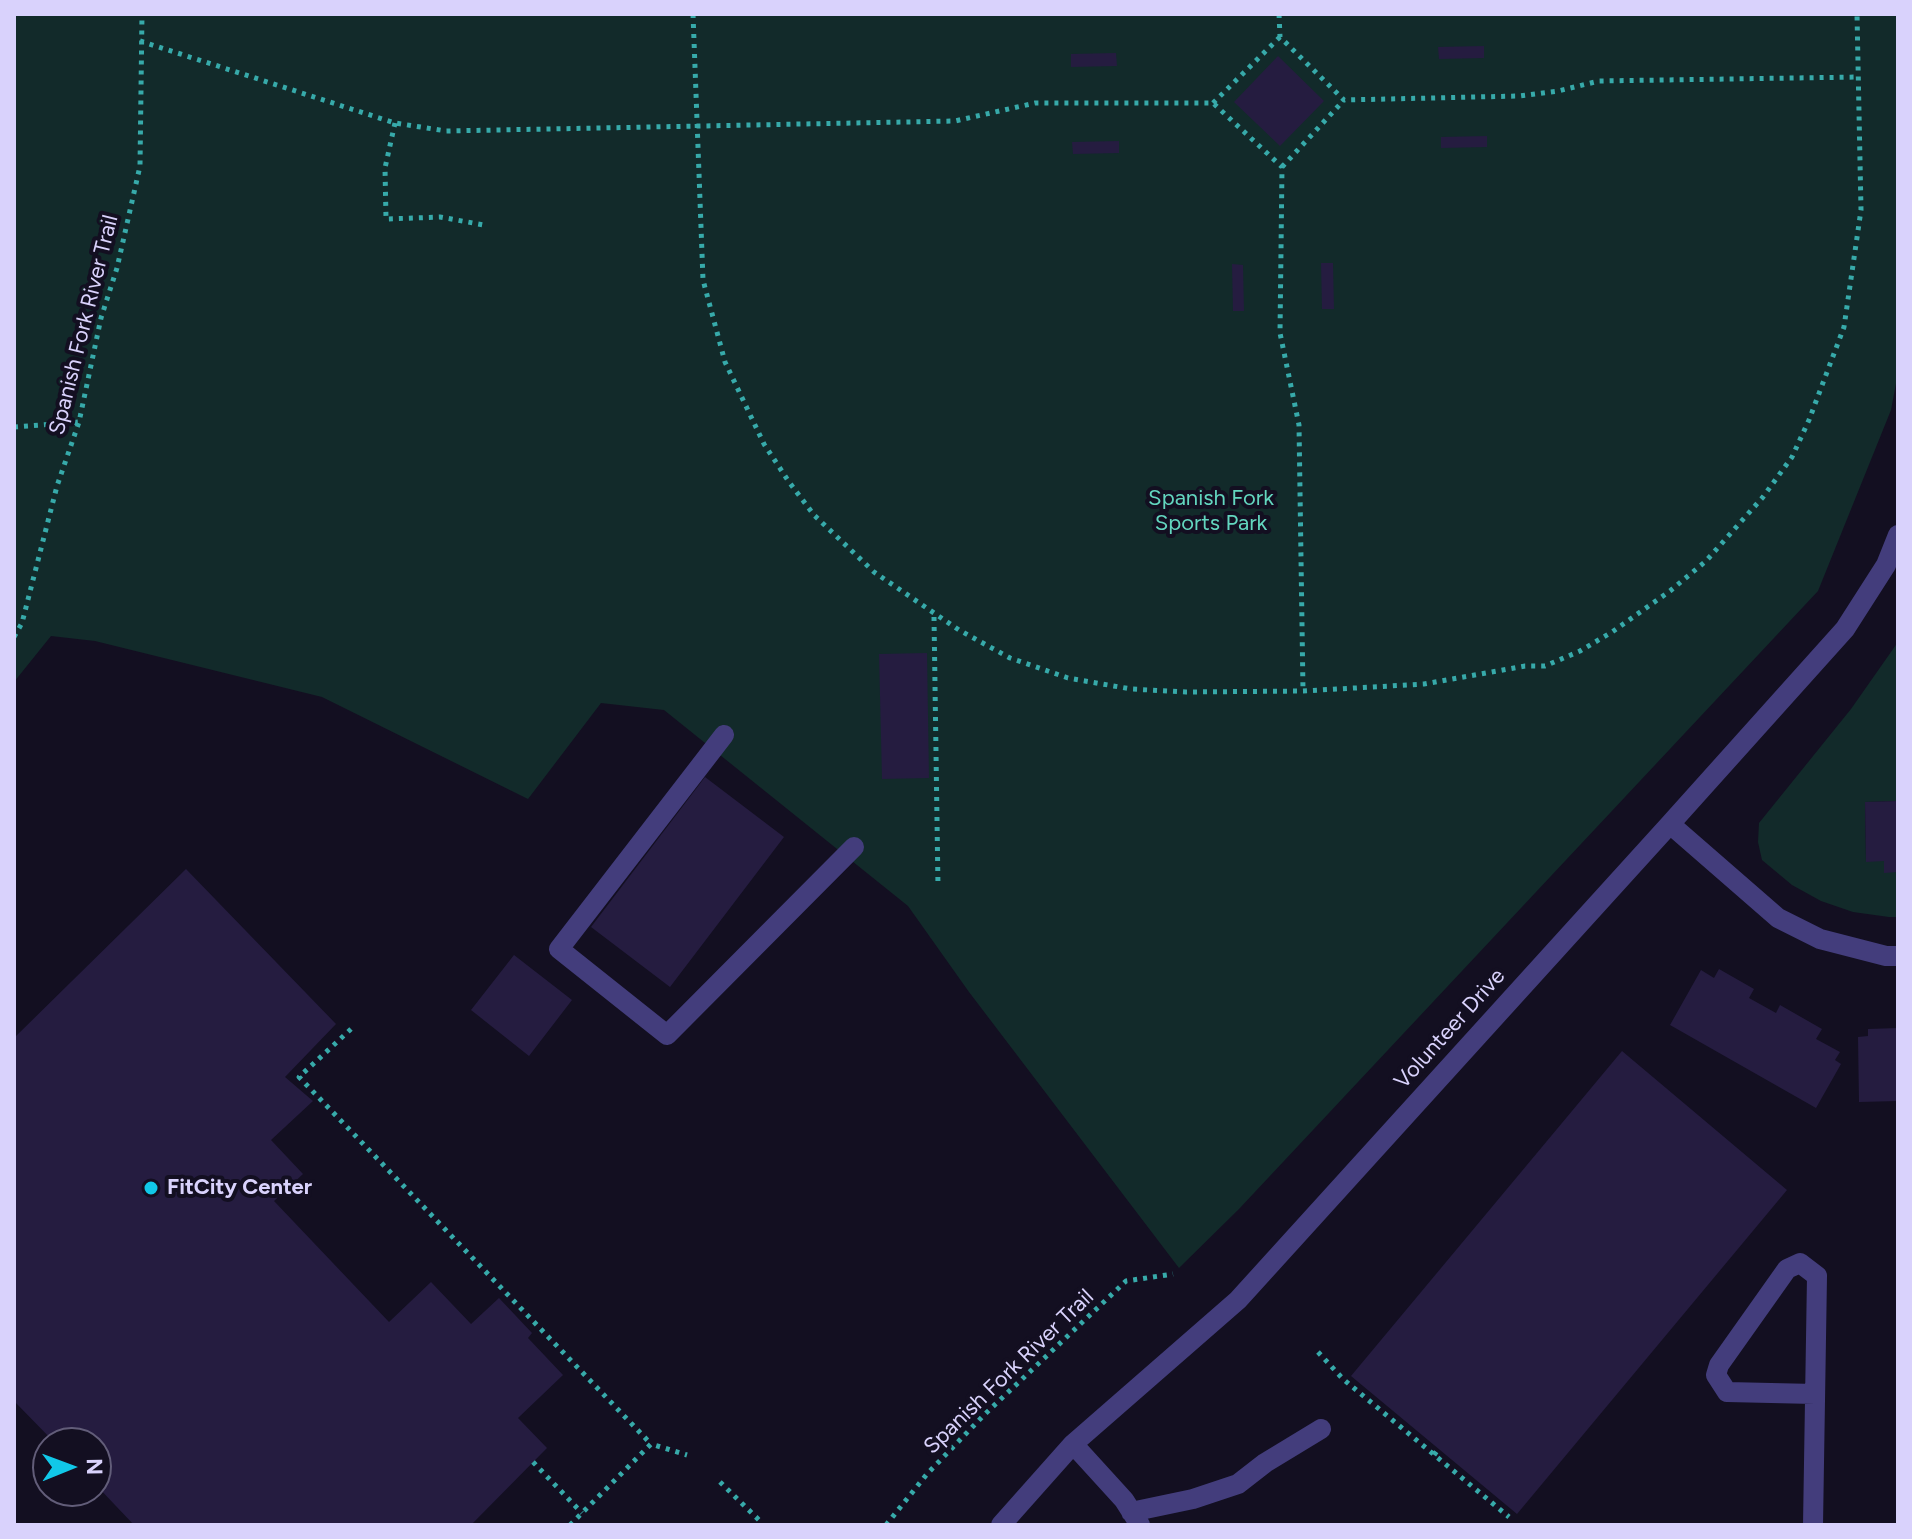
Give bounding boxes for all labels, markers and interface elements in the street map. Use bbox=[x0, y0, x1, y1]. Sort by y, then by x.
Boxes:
street label: Spanish Fork River Trail bbox=[44, 212, 124, 438]
park label: Spanish Fork Sports Park bbox=[1148, 486, 1274, 538]
street label: Volunteer Drive bbox=[1389, 963, 1511, 1095]
place label: FitCity Center bbox=[167, 1175, 312, 1201]
marker: FitCity Center bbox=[142, 1179, 160, 1197]
street label: Spanish Fork River Trail bbox=[919, 1284, 1099, 1460]
north arrow bbox=[32, 1427, 112, 1507]
text: N bbox=[81, 1458, 108, 1475]

